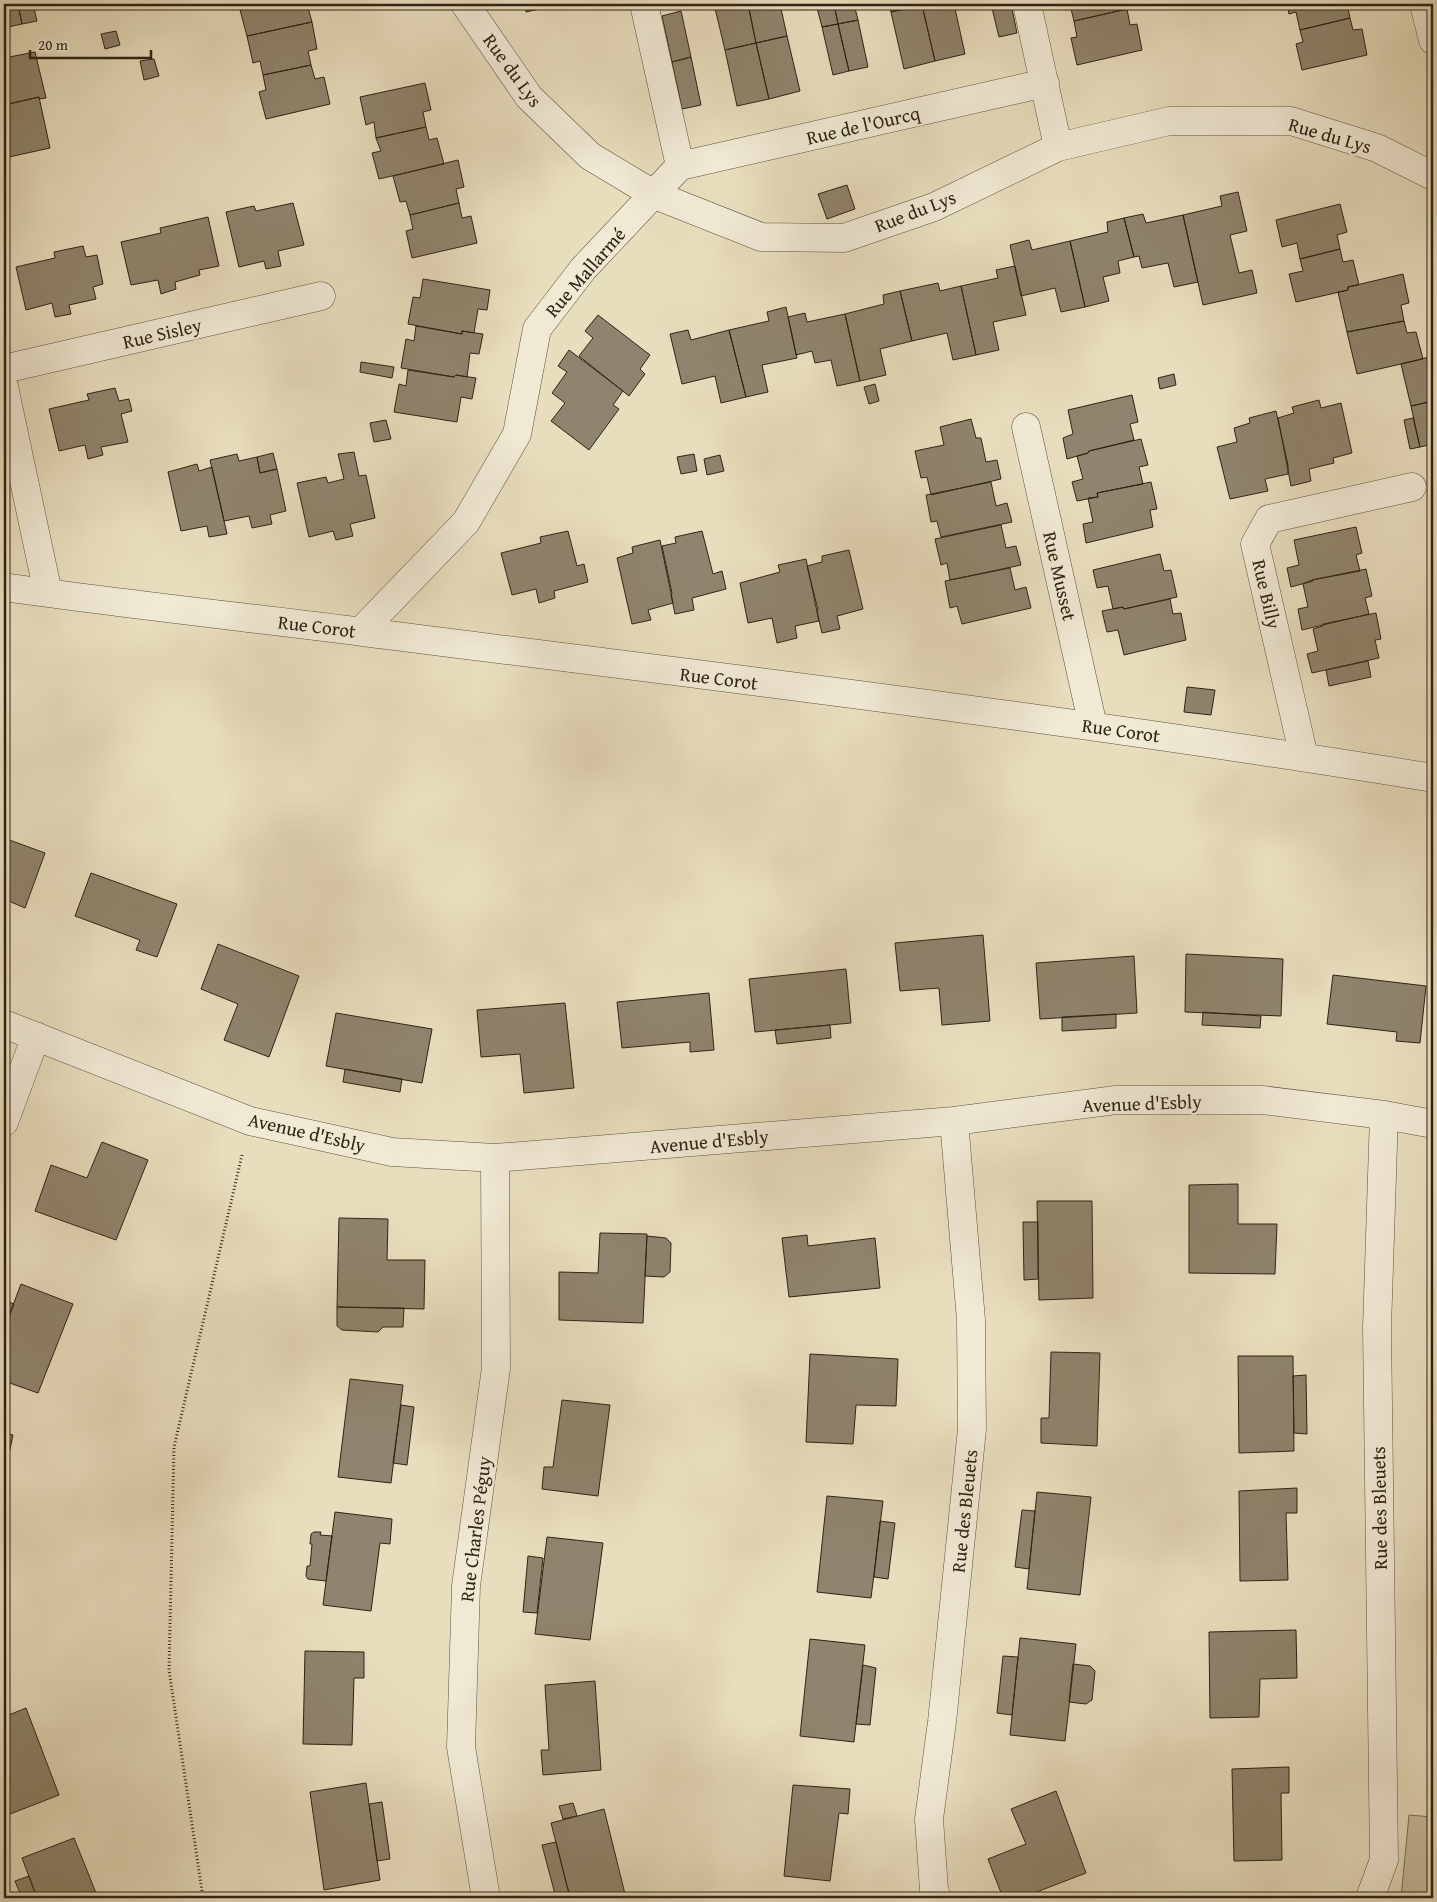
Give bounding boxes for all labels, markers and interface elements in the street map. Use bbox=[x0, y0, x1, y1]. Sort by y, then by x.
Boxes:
street label: Rue du Lys bbox=[477, 27, 549, 113]
scale bar bbox=[30, 28, 151, 60]
text: 20 m bbox=[38, 34, 69, 55]
street label: Rue de l'Ourcq bbox=[804, 98, 922, 152]
street label: Rue du Lys bbox=[1285, 110, 1375, 160]
street label: Rue du Lys bbox=[870, 183, 960, 239]
street label: Rue Mallarmé bbox=[538, 221, 632, 323]
street label: Rue Sisley bbox=[120, 310, 205, 356]
street label: Rue Musset bbox=[1036, 529, 1084, 624]
street label: Rue Billy bbox=[1245, 556, 1289, 632]
street label: Rue Corot bbox=[276, 607, 358, 645]
street label: Rue Corot bbox=[678, 659, 760, 697]
street label: Rue Corot bbox=[1080, 711, 1162, 749]
street label: Avenue d'Esbly bbox=[1082, 1087, 1203, 1119]
street label: Avenue d'Esbly bbox=[246, 1105, 369, 1159]
street label: Avenue d'Esbly bbox=[648, 1122, 770, 1160]
street label: Rue des Bleuets bbox=[1364, 1446, 1394, 1570]
street label: Rue des Bleuets bbox=[944, 1448, 984, 1574]
street label: Rue Charles Péguy bbox=[452, 1454, 498, 1603]

